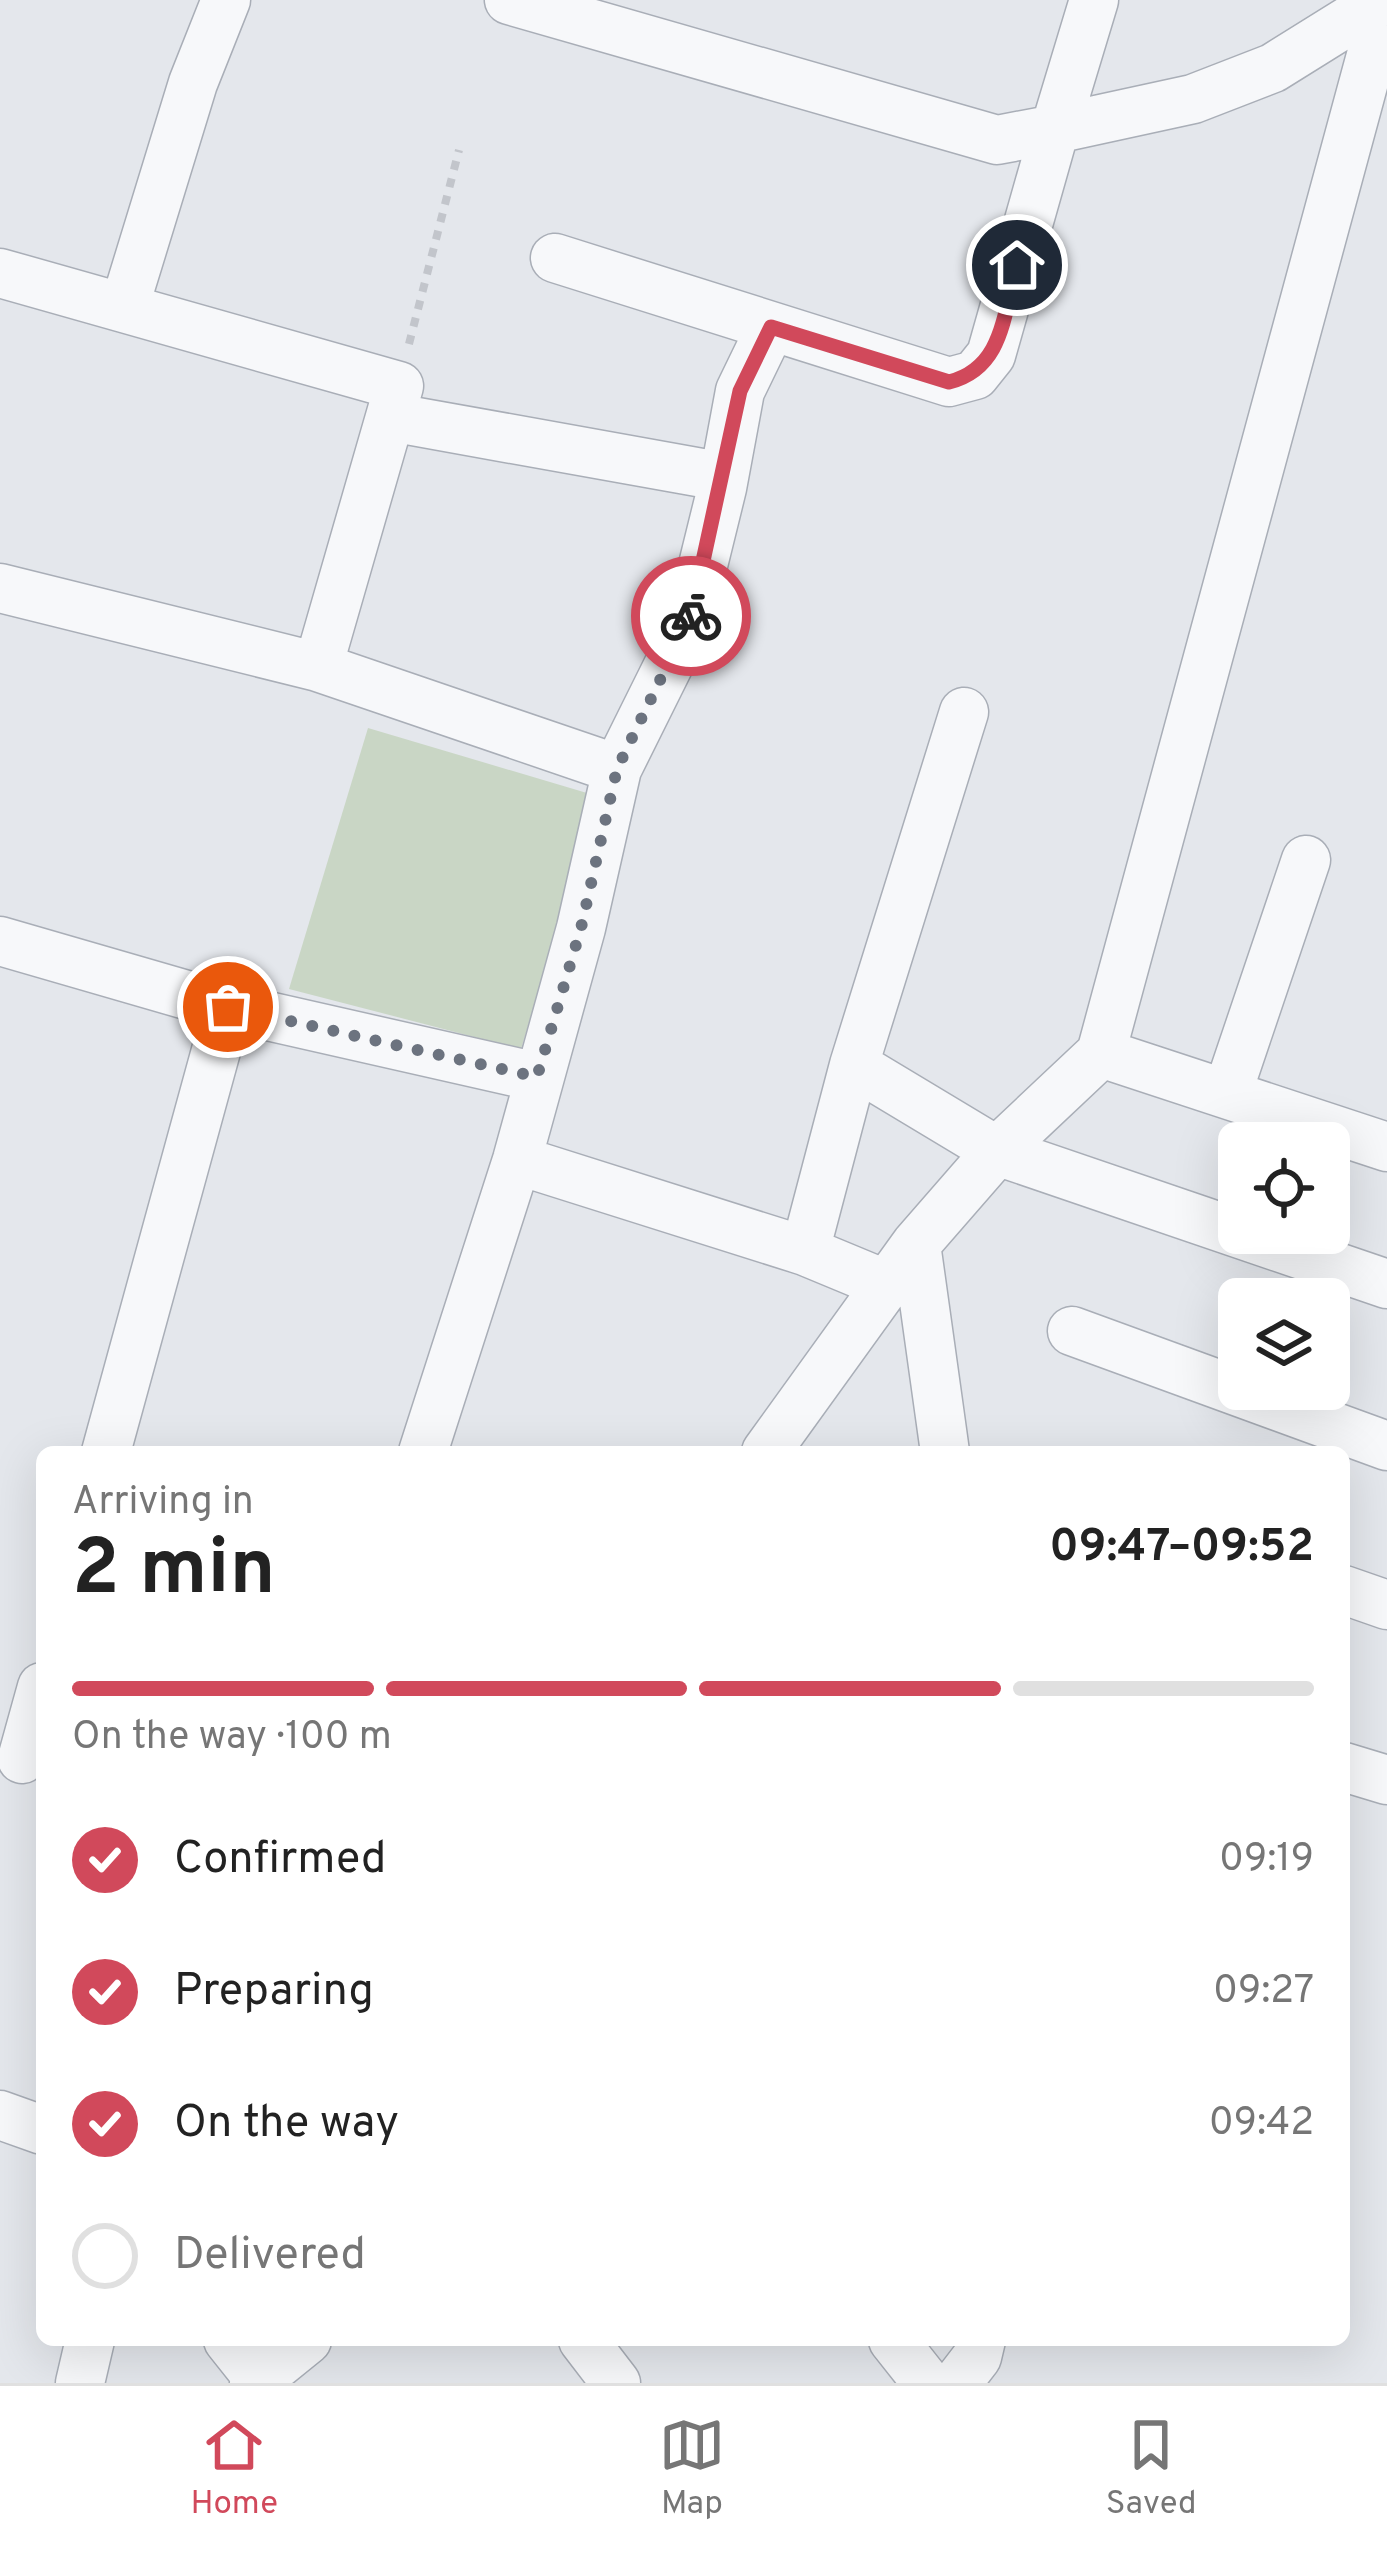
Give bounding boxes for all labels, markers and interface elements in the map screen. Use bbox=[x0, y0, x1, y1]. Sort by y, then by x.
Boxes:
pin bbox=[966, 214, 1068, 316]
icon: home bbox=[984, 232, 1050, 298]
courier bbox=[631, 556, 751, 676]
icon: bike bbox=[658, 583, 724, 649]
pin bbox=[177, 956, 279, 1058]
icon: bag bbox=[195, 974, 261, 1040]
map controls bbox=[1218, 1122, 1350, 1410]
button: locate bbox=[1218, 1122, 1350, 1254]
button: layers bbox=[1218, 1278, 1350, 1410]
text: Arriving in bbox=[72, 1479, 254, 1528]
text: 09:47–09:52 bbox=[1049, 1520, 1314, 1577]
text: 2 min bbox=[72, 1523, 276, 1622]
text: On the way · 100 m bbox=[72, 1714, 392, 1763]
icon: check bbox=[72, 1827, 138, 1893]
text: Confirmed bbox=[174, 1832, 386, 1889]
text: 09:19 bbox=[1219, 1836, 1314, 1885]
icon: check bbox=[72, 1959, 138, 2025]
text: Preparing bbox=[174, 1964, 374, 2021]
text: 09:27 bbox=[1213, 1968, 1314, 2017]
icon: check bbox=[72, 2091, 138, 2157]
text: On the way bbox=[174, 2096, 399, 2153]
text: 09:42 bbox=[1209, 2100, 1314, 2149]
text: Delivered bbox=[174, 2228, 366, 2285]
tab: Home bbox=[190, 2412, 278, 2526]
tab: Map bbox=[659, 2412, 725, 2526]
tab: Saved bbox=[1106, 2412, 1197, 2526]

